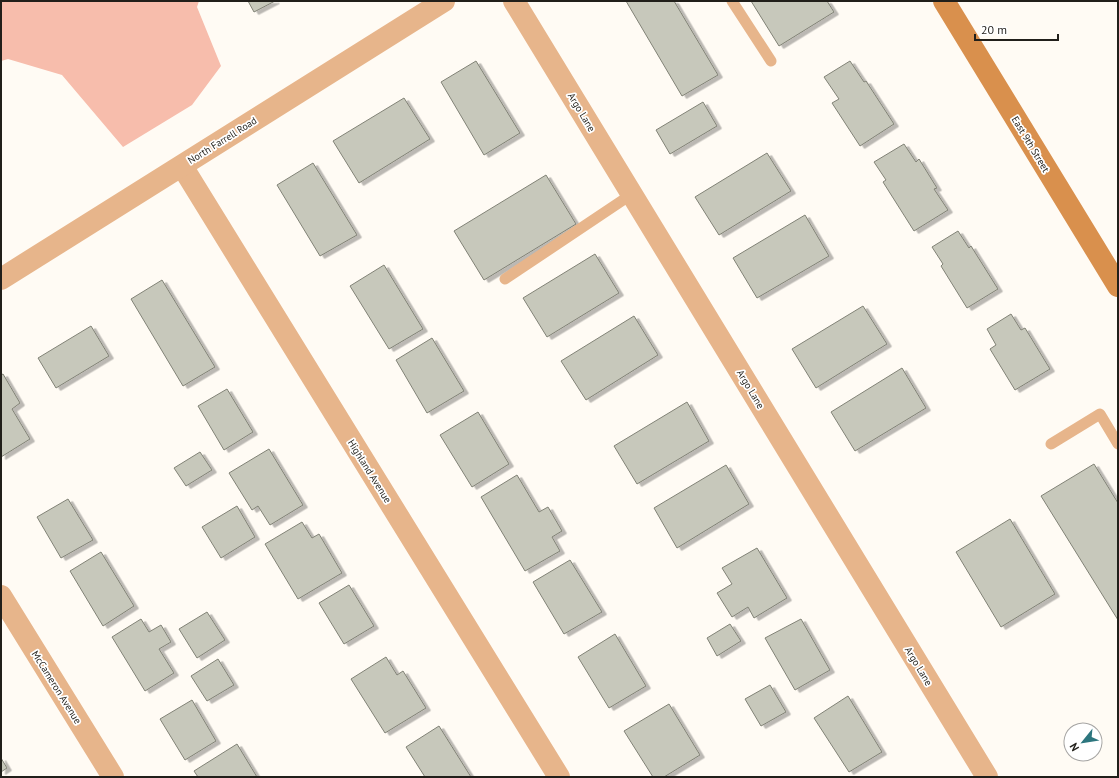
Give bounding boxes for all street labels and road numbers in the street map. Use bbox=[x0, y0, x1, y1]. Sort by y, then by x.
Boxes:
street label: Argo Lane bbox=[565, 90, 598, 134]
street label: North Farrell Road bbox=[185, 114, 259, 167]
street label: East 9th Street bbox=[1009, 114, 1053, 175]
street label: Argo Lane bbox=[734, 367, 767, 411]
street label: Highland Avenue bbox=[345, 437, 394, 505]
street label: Argo Lane bbox=[902, 644, 935, 688]
street label: McCameron Avenue bbox=[29, 648, 84, 726]

